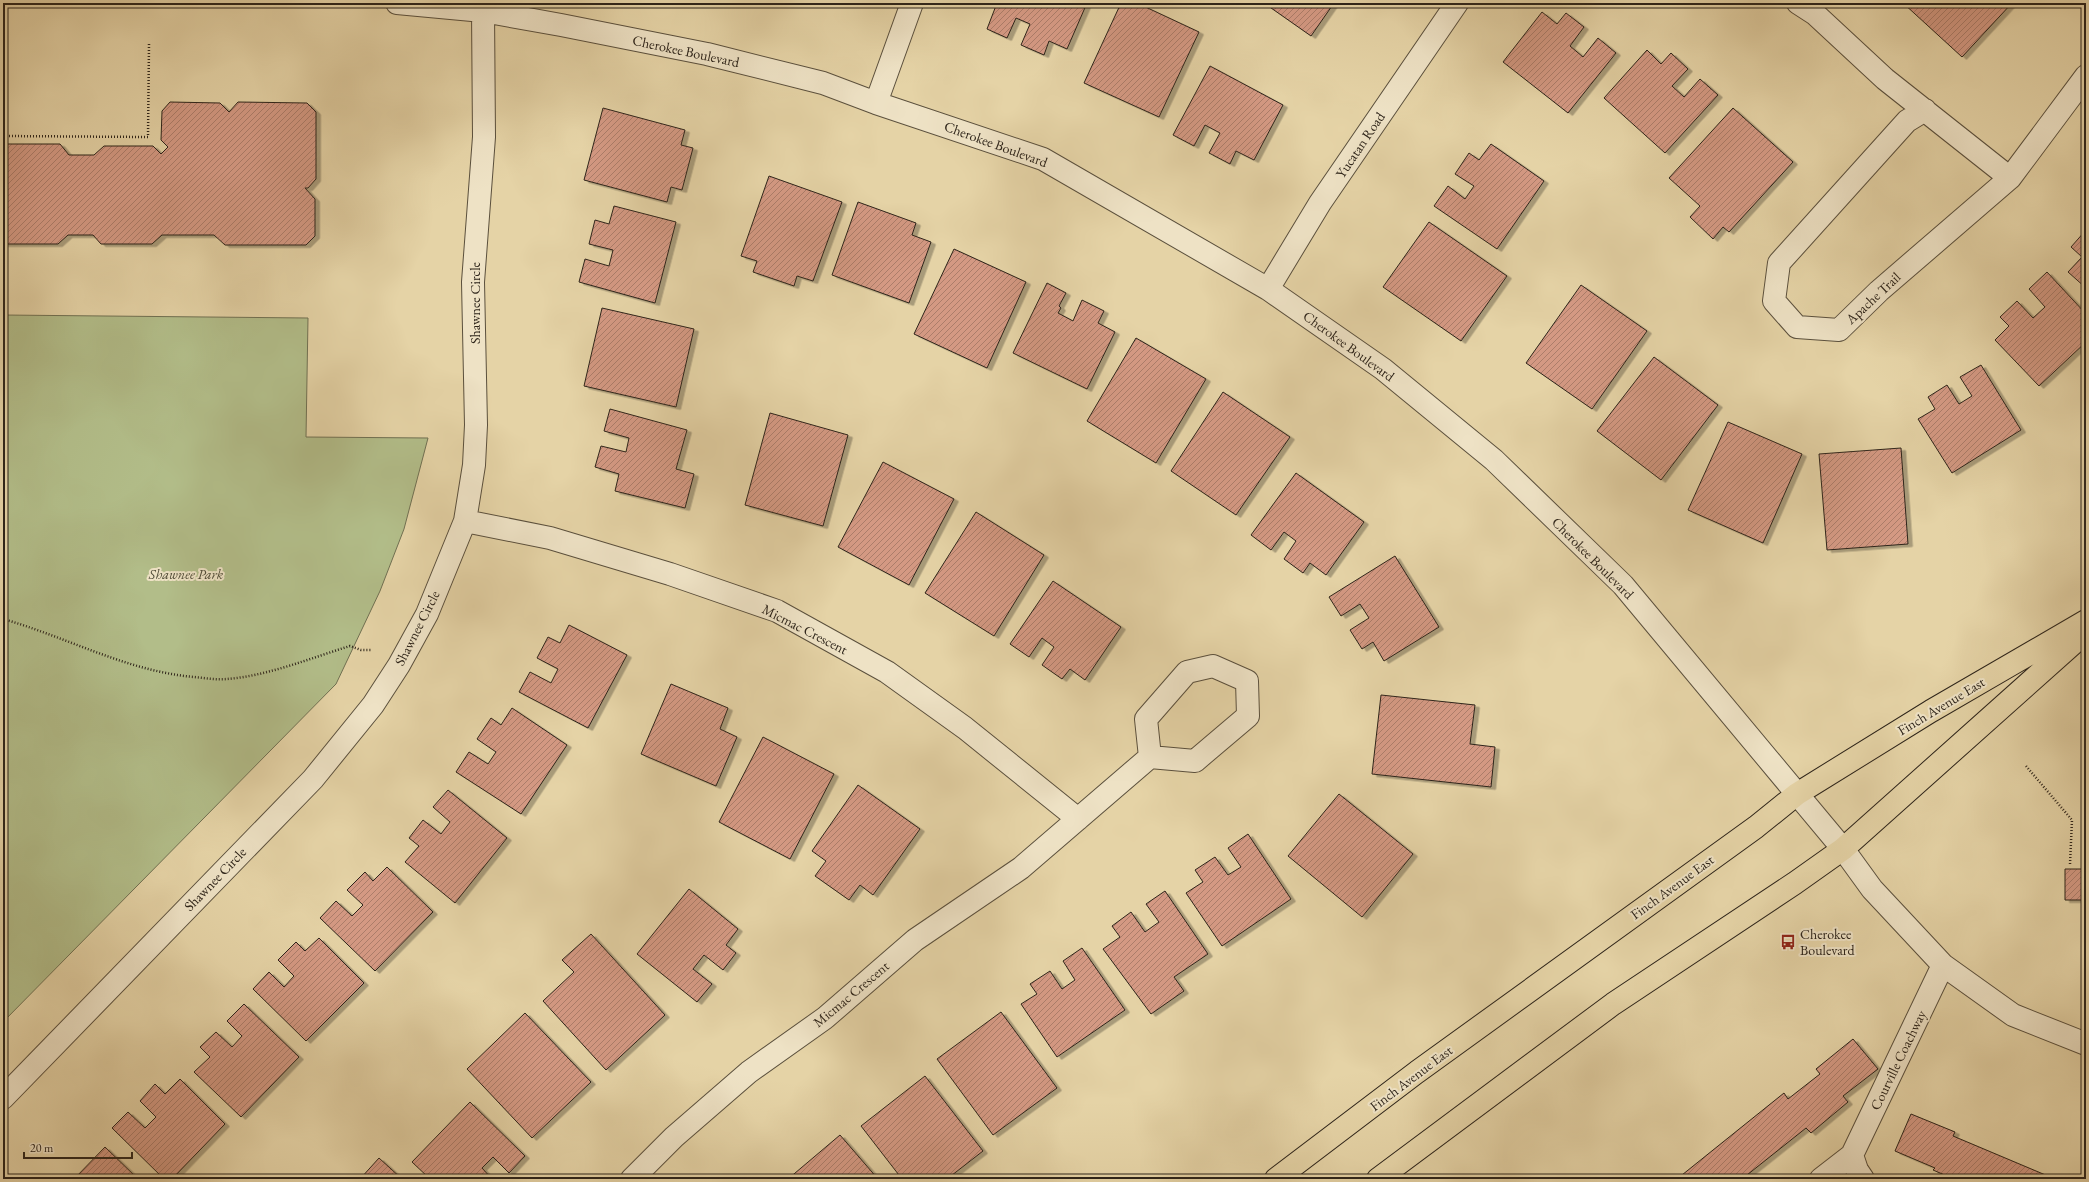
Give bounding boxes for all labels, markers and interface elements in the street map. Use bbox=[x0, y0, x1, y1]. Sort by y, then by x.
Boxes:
street label: Cherokee Boulevard bbox=[631, 31, 742, 71]
street label: Yucatan Road bbox=[1331, 108, 1389, 182]
street label: Cherokee Boulevard bbox=[942, 117, 1051, 171]
street label: Shawnee Circle bbox=[466, 261, 484, 344]
street label: Apache Trail bbox=[1841, 268, 1905, 329]
street label: Cherokee Boulevard bbox=[1300, 307, 1399, 386]
street label: Cherokee Boulevard bbox=[1548, 513, 1638, 603]
park label: Shawnee Park bbox=[148, 565, 224, 583]
street label: Shawnee Circle bbox=[390, 587, 444, 669]
street label: Micmac Crescent bbox=[759, 600, 851, 659]
street label: Finch Avenue East bbox=[1894, 673, 1988, 739]
street label: Shawnee Circle bbox=[180, 843, 250, 915]
street label: Finch Avenue East bbox=[1627, 850, 1718, 923]
place label: Cherokee Boulevard bbox=[1800, 925, 1856, 959]
bus stop icon: Cherokee Boulevard bbox=[1779, 933, 1797, 951]
street label: Micmac Crescent bbox=[809, 957, 893, 1031]
street label: Courville Coachway bbox=[1866, 1006, 1930, 1113]
street label: Finch Avenue East bbox=[1366, 1041, 1456, 1115]
scale bar bbox=[24, 1134, 132, 1160]
text: 20 m bbox=[30, 1140, 54, 1156]

